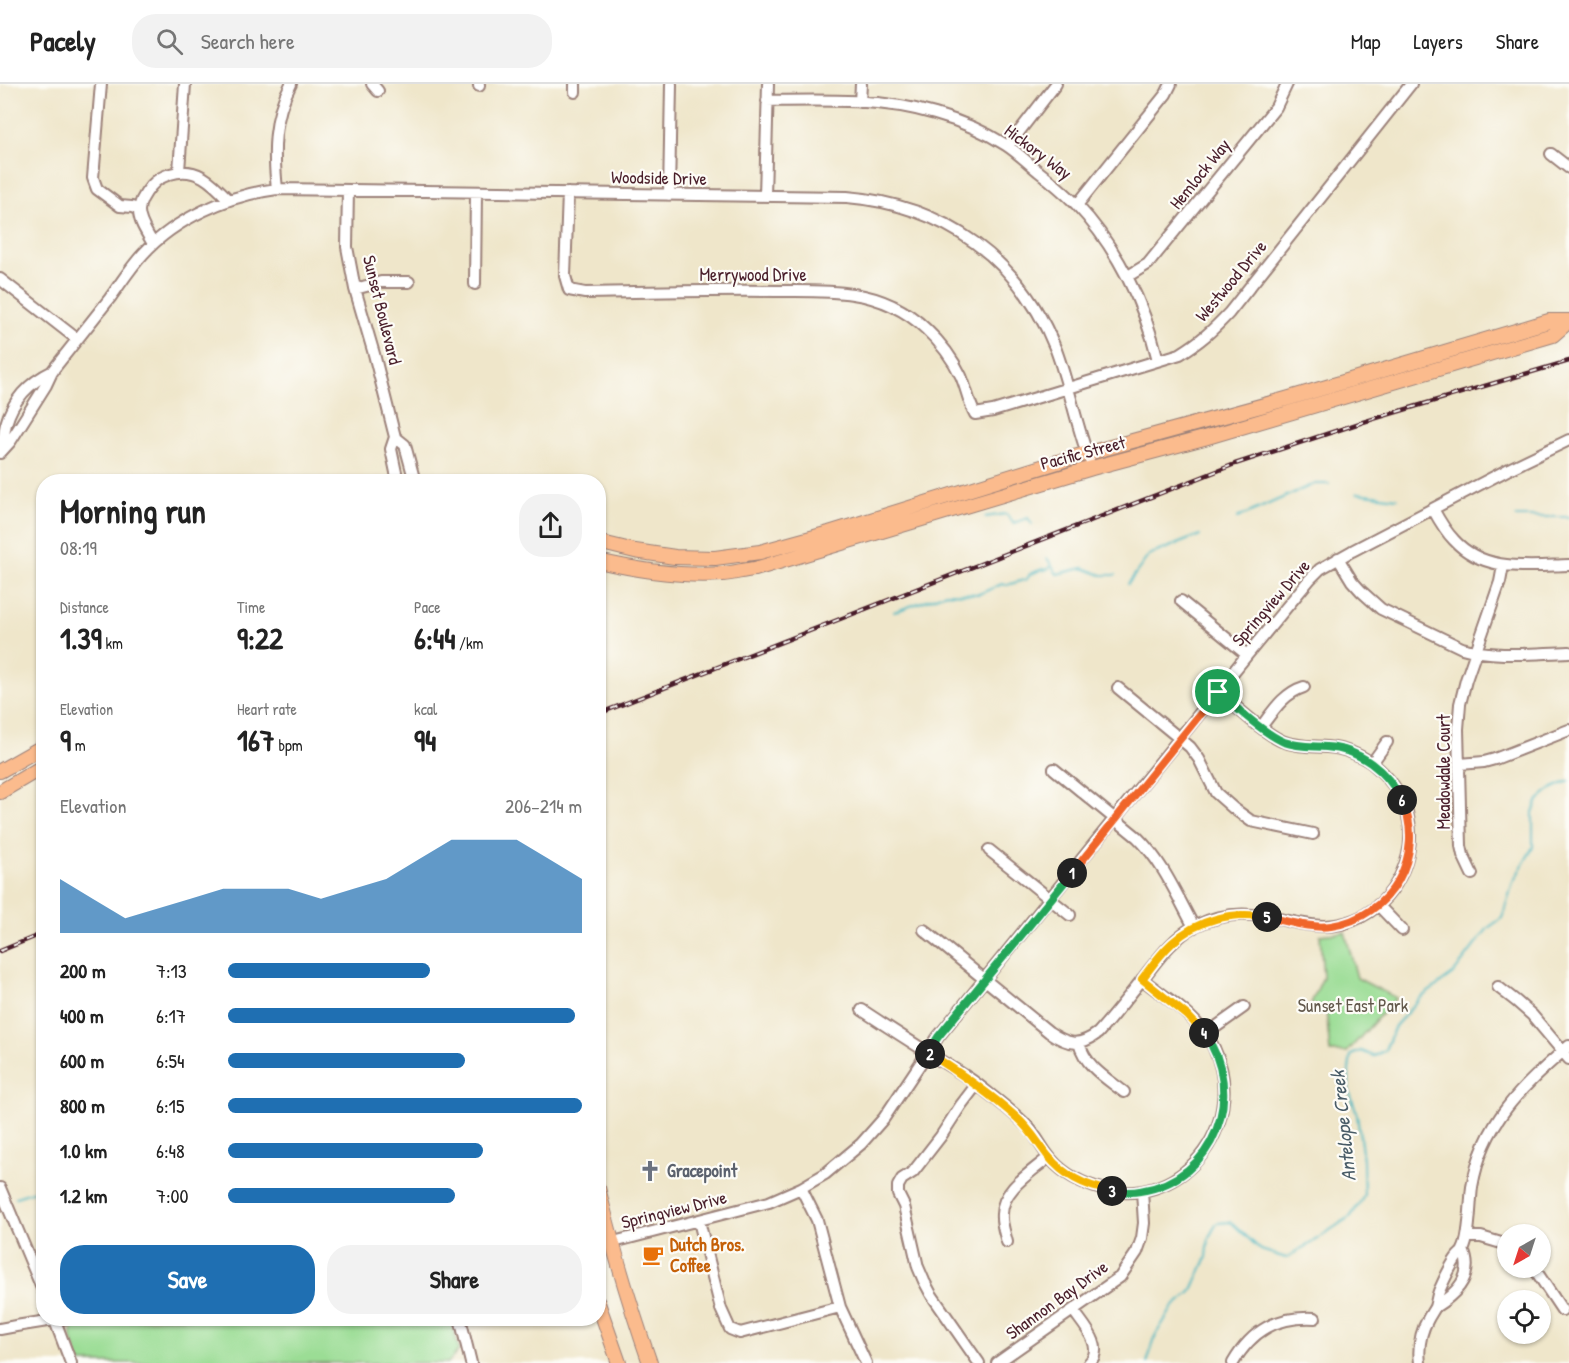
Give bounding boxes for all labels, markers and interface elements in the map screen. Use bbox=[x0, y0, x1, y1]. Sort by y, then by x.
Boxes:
search box bbox=[132, 14, 552, 68]
text: Pacely bbox=[30, 22, 96, 60]
icon: search bbox=[153, 25, 186, 58]
text: Search here bbox=[201, 26, 295, 56]
text: Map bbox=[1351, 27, 1380, 56]
text: Layers bbox=[1413, 27, 1463, 56]
text: Share bbox=[1496, 27, 1539, 56]
street label: Hickory Way bbox=[999, 118, 1078, 185]
street label: Hemlock Way bbox=[1163, 133, 1236, 214]
street label: Woodside Drive bbox=[611, 164, 707, 191]
street label: Westwood Drive bbox=[1189, 235, 1272, 327]
street label: Sunset Boulevard bbox=[357, 253, 408, 367]
street label: Merrywood Drive bbox=[699, 262, 807, 287]
street label: Pacific Street bbox=[1038, 429, 1129, 476]
text: Morning run bbox=[60, 489, 206, 533]
button: share bbox=[519, 494, 582, 557]
text: 08:19 bbox=[60, 534, 97, 561]
street label: Springview Drive bbox=[1226, 554, 1315, 652]
text: Distance bbox=[60, 596, 109, 618]
text: Time bbox=[237, 596, 265, 618]
text: Pace bbox=[414, 596, 441, 618]
text: 1.39 bbox=[60, 618, 102, 658]
text: 9:22 bbox=[237, 618, 283, 658]
text: 6:44 bbox=[414, 618, 455, 658]
text: km bbox=[102, 632, 123, 654]
text: /km bbox=[455, 632, 483, 654]
pin bbox=[1192, 666, 1243, 717]
icon: arrive bbox=[1201, 675, 1234, 708]
text: Elevation bbox=[60, 698, 113, 720]
text: Heart rate bbox=[237, 698, 297, 720]
text: kcal bbox=[414, 698, 437, 720]
street label: Meadowdale Court bbox=[1431, 714, 1456, 830]
text: 9 bbox=[60, 720, 71, 760]
text: 167 bbox=[237, 720, 275, 760]
text: 94 bbox=[414, 720, 436, 760]
text: m bbox=[71, 734, 86, 756]
text: bpm bbox=[275, 734, 303, 756]
pin: 6 bbox=[1387, 785, 1417, 815]
text: 6 bbox=[1399, 789, 1405, 811]
text: Elevation bbox=[60, 792, 126, 819]
text: 206–214 m bbox=[505, 792, 582, 819]
pin: 1 bbox=[1057, 858, 1087, 888]
text: 1 bbox=[1069, 862, 1075, 884]
pin: 5 bbox=[1252, 902, 1282, 932]
text: 5 bbox=[1264, 906, 1270, 928]
text: 200 m bbox=[60, 957, 105, 984]
text: 7:13 bbox=[156, 957, 187, 984]
park label: Sunset East Park bbox=[1298, 993, 1409, 1018]
text: 400 m bbox=[60, 1002, 104, 1029]
text: 6:17 bbox=[156, 1002, 186, 1029]
pin: 4 bbox=[1189, 1018, 1219, 1048]
text: 4 bbox=[1201, 1022, 1207, 1044]
pin: 2 bbox=[915, 1039, 945, 1069]
text: 2 bbox=[926, 1043, 934, 1065]
text: 600 m bbox=[60, 1047, 104, 1074]
text: 6:54 bbox=[156, 1047, 185, 1074]
water label: Antelope Creek bbox=[1323, 1068, 1363, 1183]
text: 800 m bbox=[60, 1092, 105, 1119]
text: 6:15 bbox=[156, 1092, 184, 1119]
text: 1.0 km bbox=[60, 1137, 107, 1164]
text: 6:48 bbox=[156, 1137, 185, 1164]
place label: Gracepoint bbox=[667, 1158, 738, 1184]
church icon: Gracepoint bbox=[638, 1159, 662, 1183]
pin: 3 bbox=[1097, 1176, 1127, 1206]
text: 3 bbox=[1108, 1180, 1116, 1202]
text: 1.2 km bbox=[60, 1182, 107, 1209]
text: 7:00 bbox=[156, 1182, 188, 1209]
street label: Springview Drive bbox=[619, 1184, 729, 1235]
north arrow bbox=[1497, 1224, 1551, 1278]
map controls bbox=[1497, 1224, 1551, 1344]
place label: Dutch Bros. Coffee bbox=[670, 1232, 745, 1278]
cafe icon: Dutch Bros. Coffee bbox=[641, 1243, 665, 1267]
button: Save bbox=[60, 1245, 315, 1314]
button: Share bbox=[327, 1245, 582, 1314]
street label: Shannon Bay Drive bbox=[1001, 1254, 1113, 1345]
button: locate bbox=[1497, 1290, 1551, 1344]

